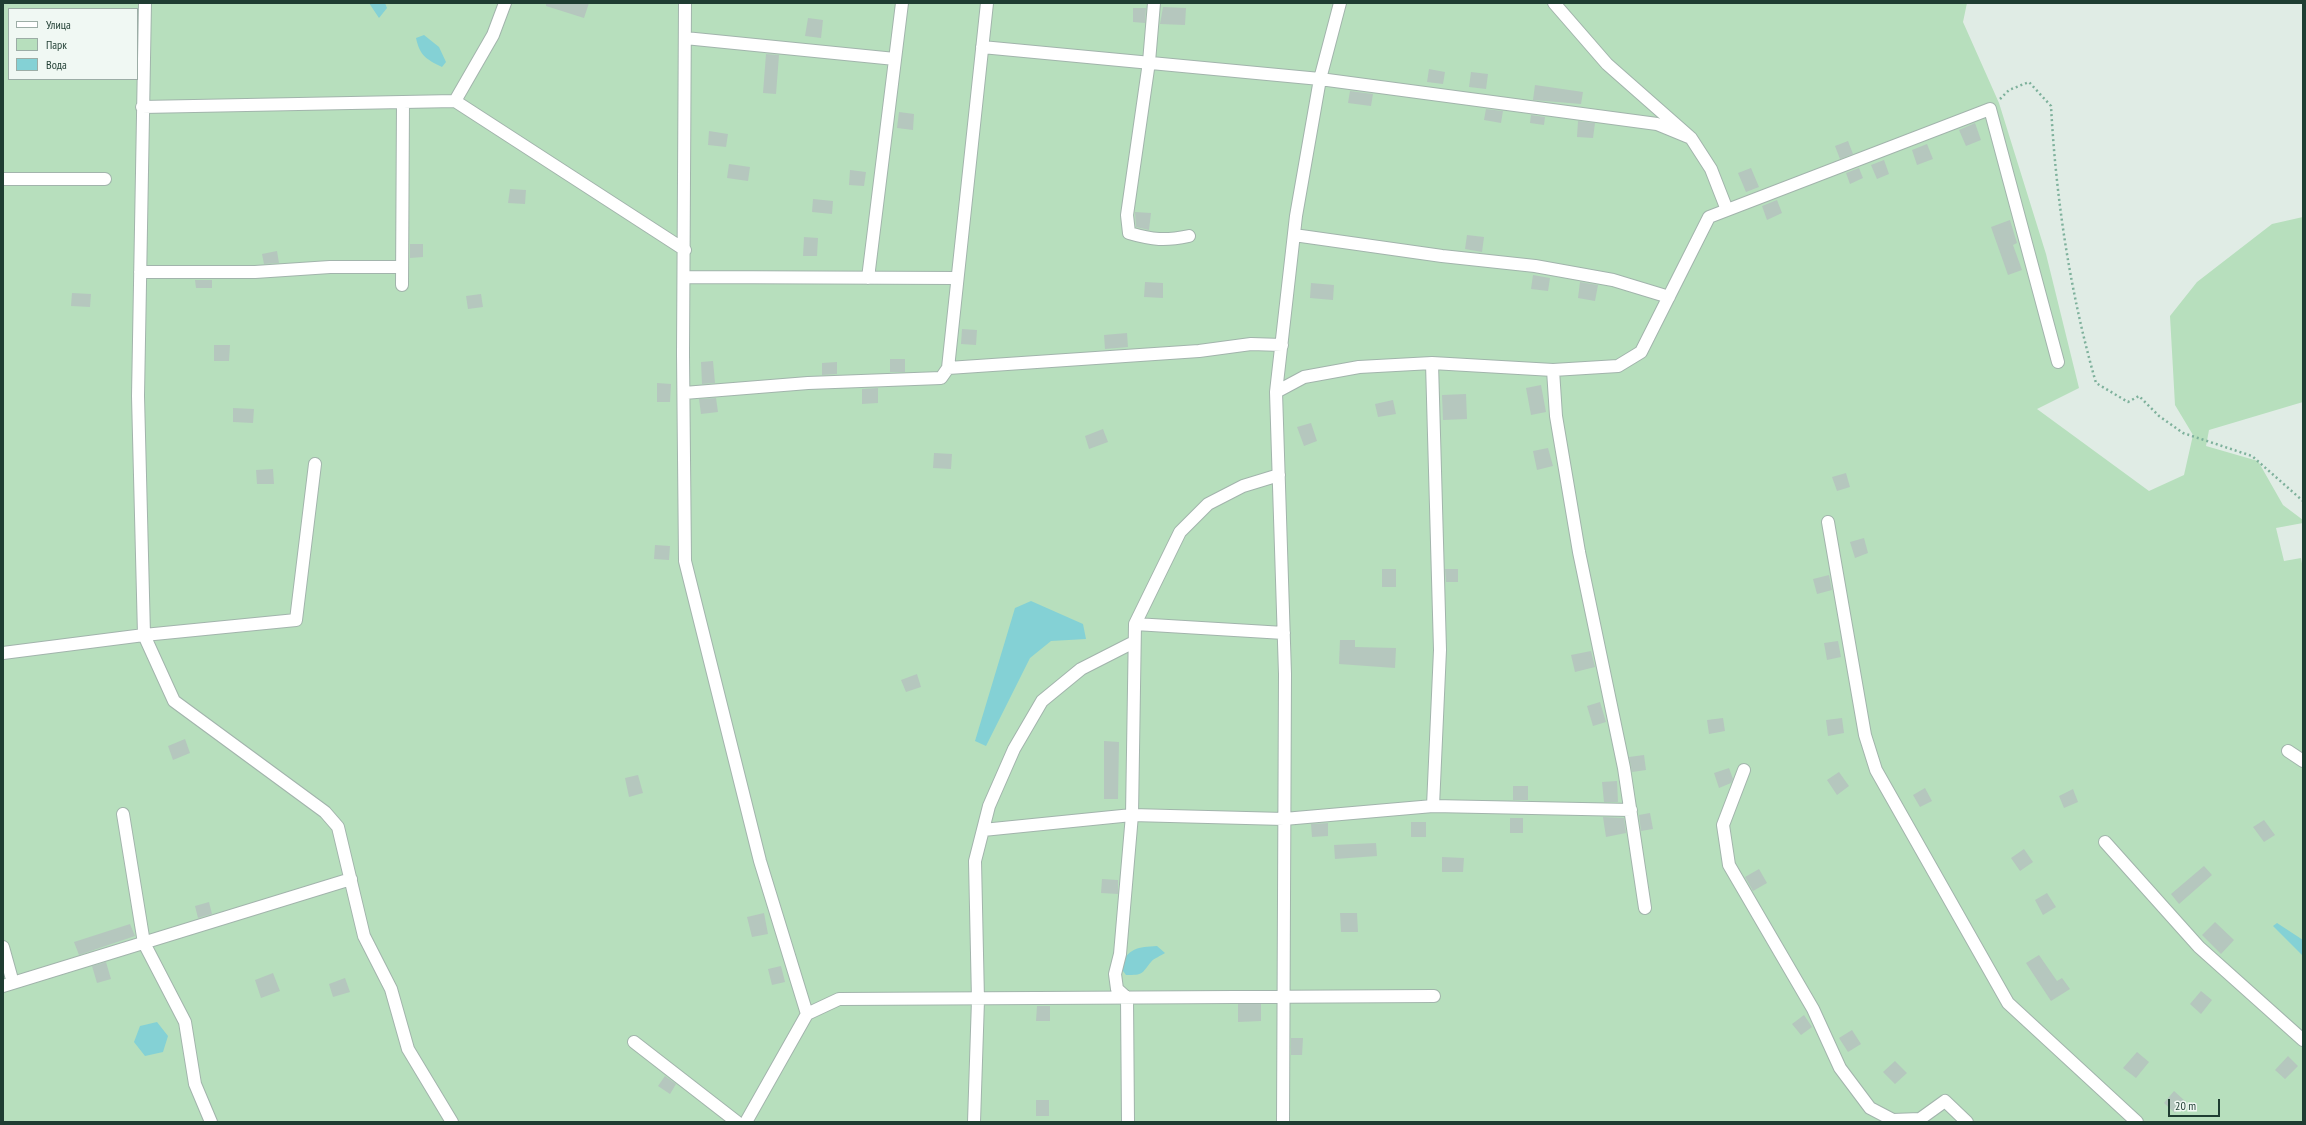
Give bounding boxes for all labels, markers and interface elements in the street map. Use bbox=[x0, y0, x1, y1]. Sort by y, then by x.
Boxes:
legend bbox=[8, 8, 138, 80]
text: Улица bbox=[46, 17, 71, 32]
text: Парк bbox=[46, 37, 67, 52]
text: Вода bbox=[46, 57, 67, 72]
scale bar bbox=[2170, 1091, 2222, 1117]
text: 20 m bbox=[2175, 1098, 2196, 1113]

